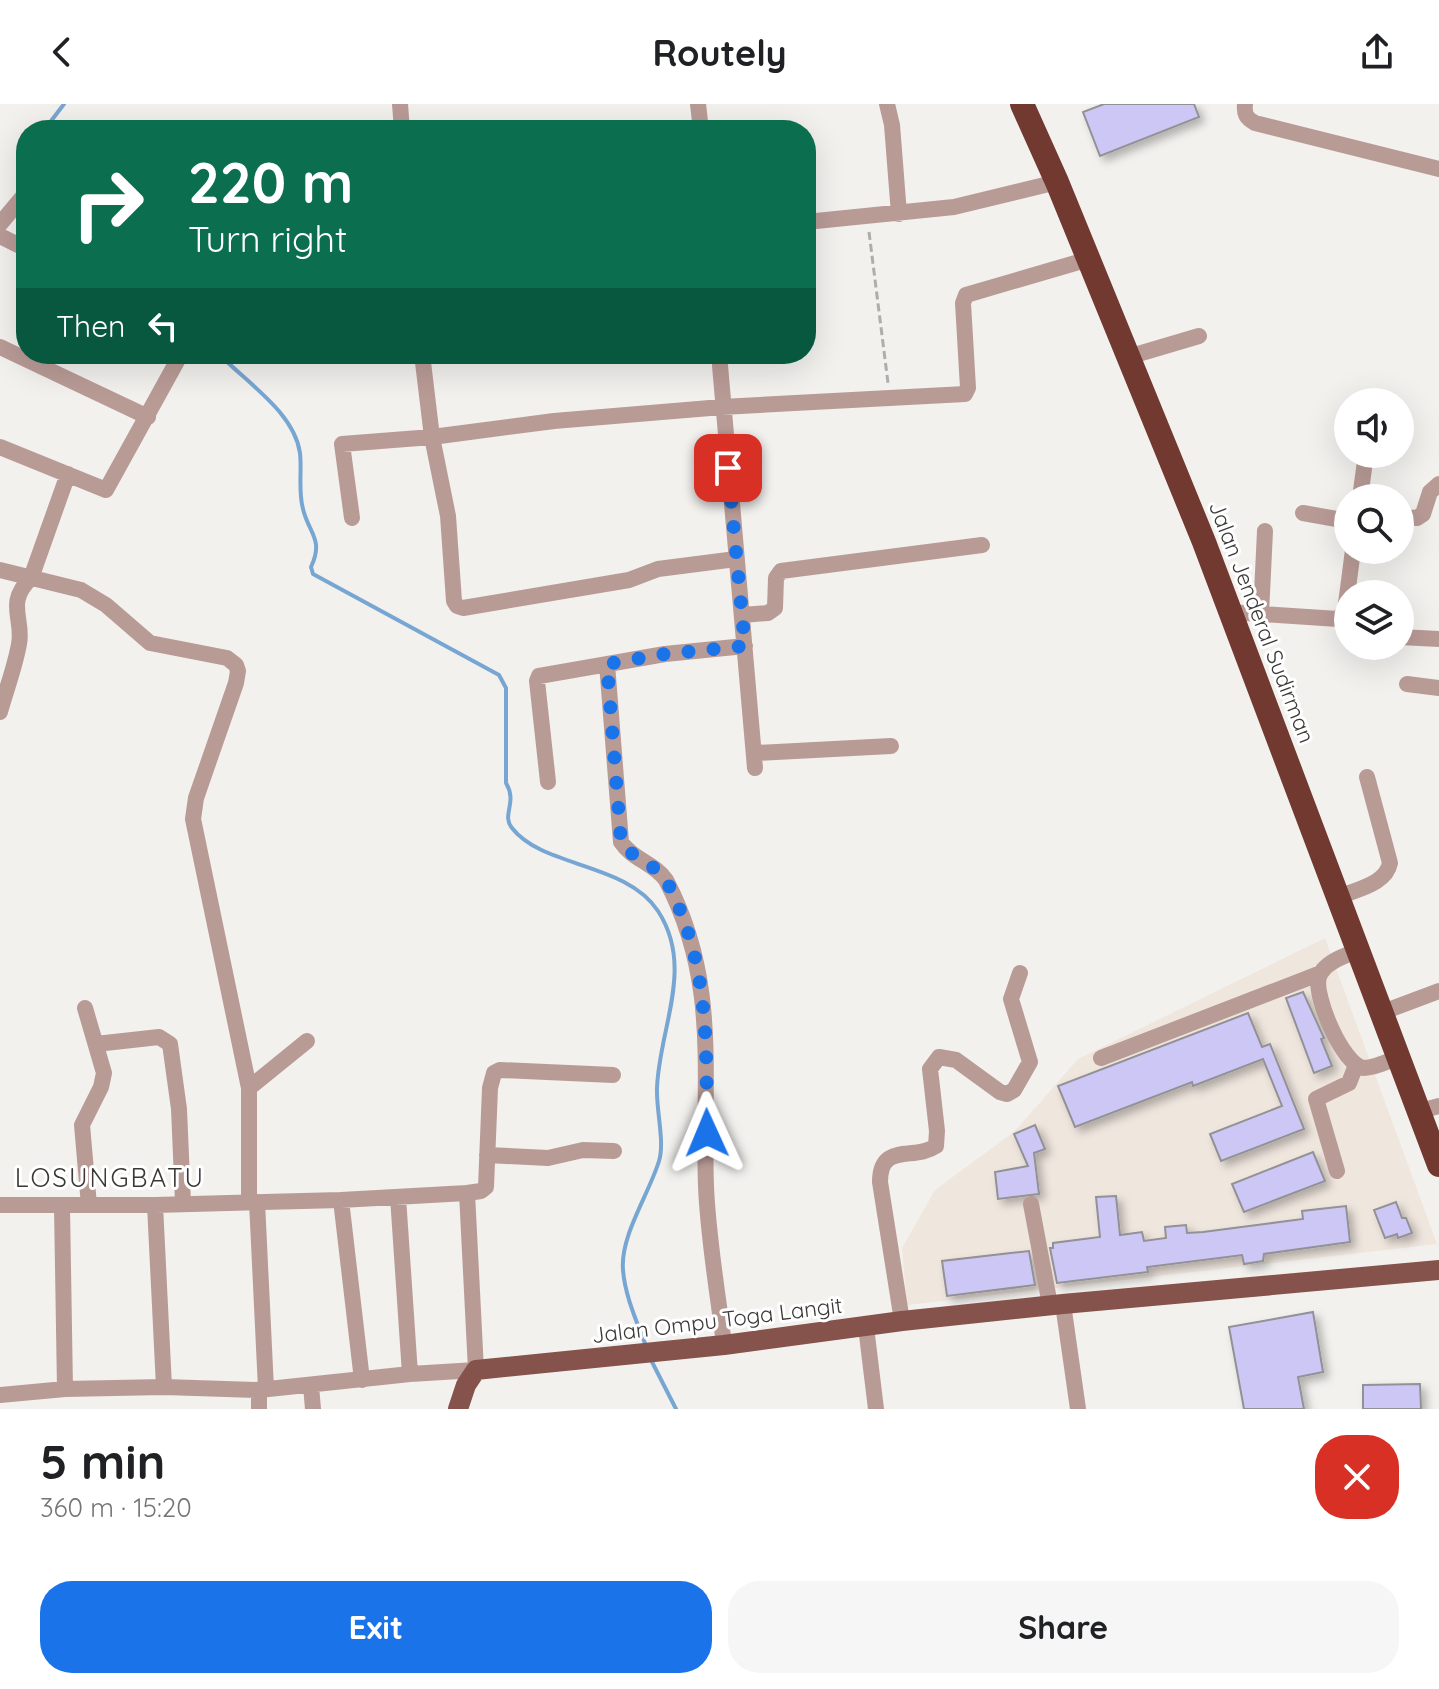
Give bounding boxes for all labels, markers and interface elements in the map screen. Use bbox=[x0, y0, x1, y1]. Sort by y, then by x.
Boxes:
icon: back bbox=[40, 30, 84, 74]
text: Routely bbox=[652, 30, 787, 75]
icon: share bbox=[1355, 30, 1399, 74]
text: 220 m bbox=[188, 147, 353, 217]
icon: right bbox=[56, 152, 160, 256]
text: Turn right bbox=[188, 216, 347, 261]
icon: left bbox=[141, 304, 185, 348]
text: Then bbox=[56, 307, 125, 345]
map controls bbox=[1334, 388, 1414, 660]
button: sound bbox=[1334, 388, 1414, 468]
pin bbox=[694, 434, 762, 502]
icon: arrive bbox=[706, 446, 750, 490]
button: search bbox=[1334, 484, 1414, 564]
street label: Jalan Jenderal Sudirman bbox=[1203, 497, 1321, 747]
button: layers bbox=[1334, 580, 1414, 660]
position arrow bbox=[665, 1091, 749, 1175]
district label: LOSUNGBATU bbox=[15, 1161, 205, 1194]
street label: Jalan Ompu Toga Langit bbox=[590, 1291, 844, 1349]
text: 5 min bbox=[40, 1431, 165, 1491]
button: close bbox=[1315, 1435, 1399, 1519]
text: 360 m · 15:20 bbox=[40, 1491, 192, 1524]
button: Exit bbox=[40, 1581, 712, 1673]
button: Share bbox=[728, 1581, 1399, 1673]

